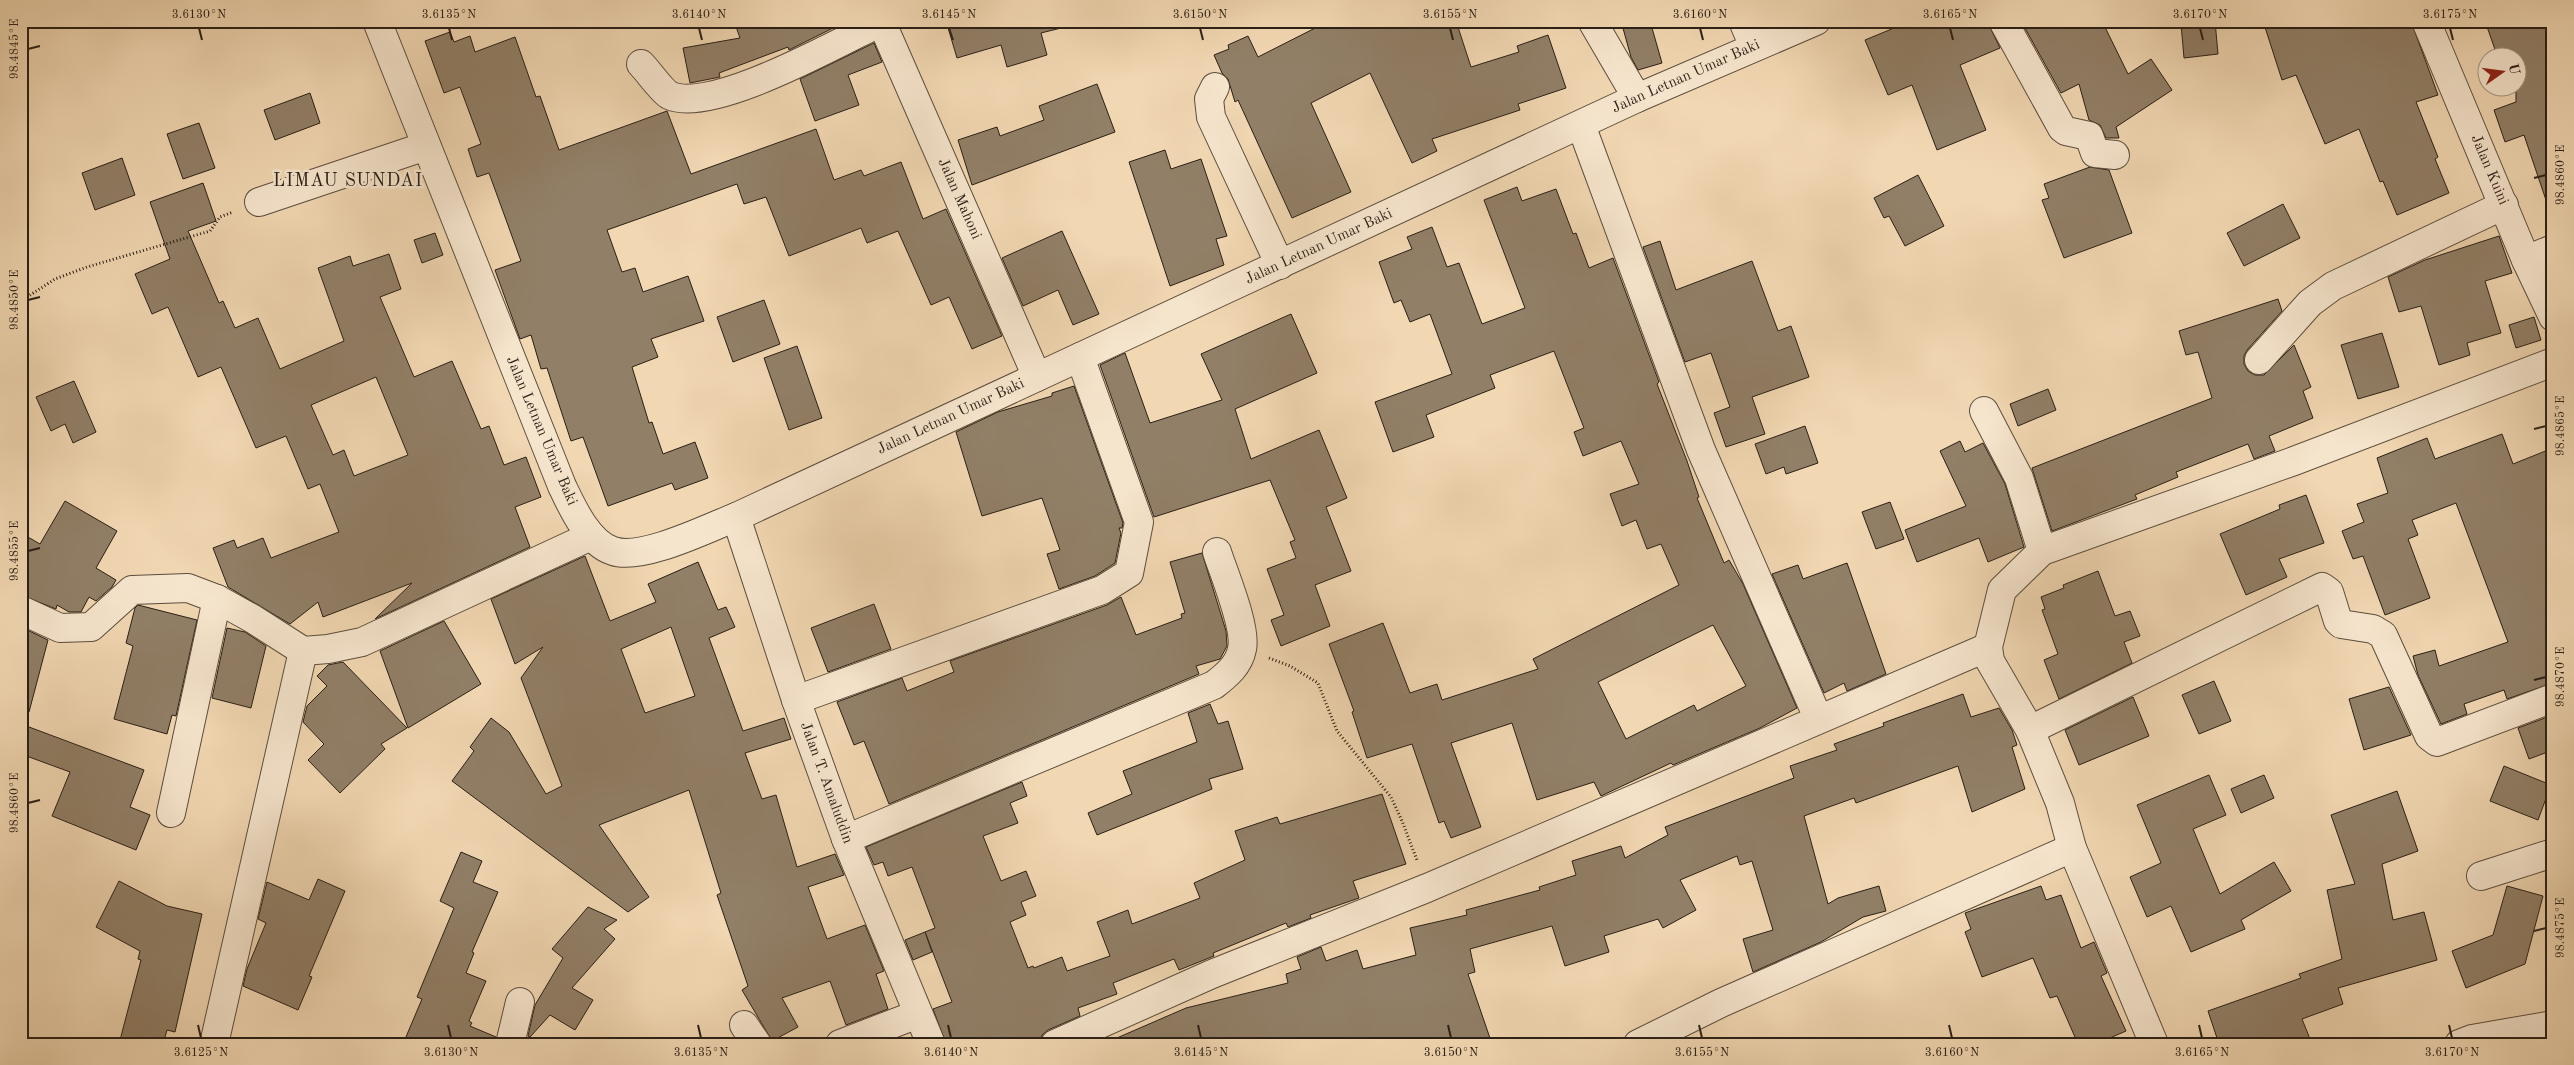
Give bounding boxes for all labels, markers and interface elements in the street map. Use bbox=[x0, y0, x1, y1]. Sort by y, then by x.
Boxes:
text: 3.6135°N bbox=[422, 8, 476, 21]
text: 3.6145°N bbox=[922, 8, 976, 21]
text: 3.6150°N bbox=[1173, 8, 1227, 21]
text: 3.6155°N bbox=[1423, 8, 1477, 21]
text: 3.6165°N bbox=[1923, 8, 1977, 21]
text: 3.6175°N bbox=[2423, 8, 2477, 21]
text: 3.6130°N bbox=[172, 9, 226, 21]
text: 3.6140°N bbox=[672, 9, 726, 21]
text: 3.6160°N bbox=[1673, 9, 1727, 21]
text: 3.6170°N bbox=[2173, 9, 2227, 21]
text: 98.4845°E bbox=[8, 19, 21, 79]
street label: Jalan Letnan Umar Baki bbox=[1610, 38, 1762, 116]
north arrow bbox=[2476, 48, 2526, 98]
text: U bbox=[2506, 62, 2522, 76]
street label: Jalan Kuini bbox=[2467, 133, 2511, 207]
text: 98.4860°E bbox=[2555, 145, 2567, 205]
street label: Jalan Mahoni bbox=[934, 156, 984, 242]
district label: LIMAU SUNDAI bbox=[273, 172, 423, 190]
street label: Jalan Letnan Umar Baki bbox=[1243, 206, 1395, 288]
text: 98.4850°E bbox=[8, 270, 21, 330]
street label: Jalan Letnan Umar Baki bbox=[503, 354, 579, 508]
street label: Jalan Letnan Umar Baki bbox=[875, 376, 1027, 458]
text: 98.4865°E bbox=[2554, 396, 2567, 456]
text: 98.4855°E bbox=[8, 521, 21, 581]
text: 98.4870°E bbox=[2555, 647, 2567, 707]
street label: Jalan T. Amaluddin bbox=[797, 720, 855, 846]
text: 98.4860°E bbox=[9, 773, 21, 833]
text: 98.4875°E bbox=[2554, 898, 2567, 958]
text: 3.6125°N bbox=[174, 1046, 228, 1059]
text: 3.6135°N bbox=[674, 1046, 728, 1059]
text: 3.6145°N bbox=[1174, 1046, 1228, 1059]
text: 3.6150°N bbox=[1424, 1046, 1478, 1059]
text: 3.6155°N bbox=[1675, 1046, 1729, 1059]
text: 3.6165°N bbox=[2175, 1046, 2229, 1059]
text: 3.6130°N bbox=[424, 1047, 478, 1059]
text: 3.6140°N bbox=[924, 1047, 978, 1059]
text: 3.6160°N bbox=[1925, 1047, 1979, 1059]
text: 3.6170°N bbox=[2425, 1047, 2479, 1059]

